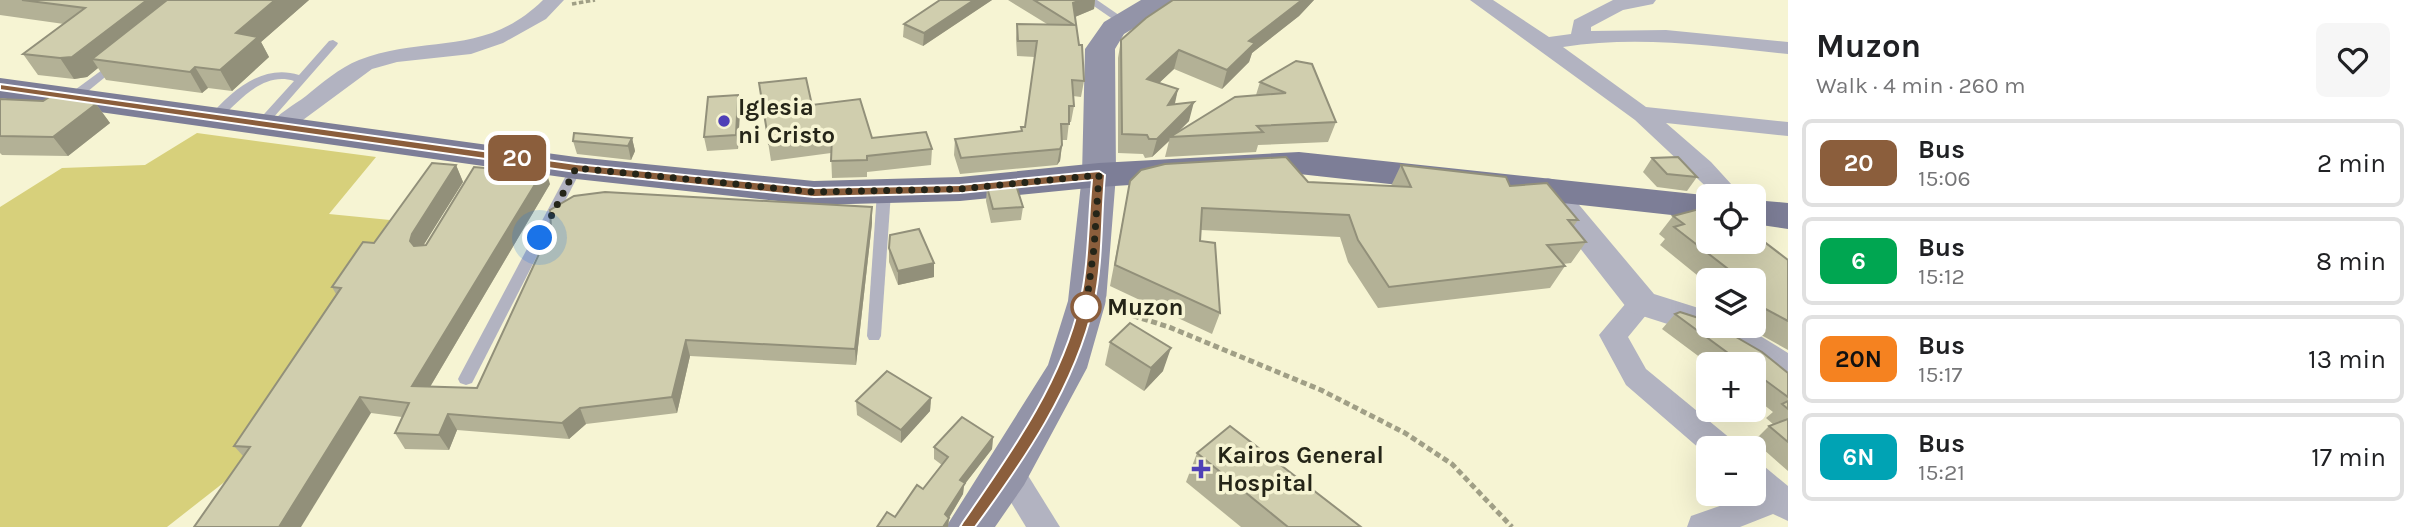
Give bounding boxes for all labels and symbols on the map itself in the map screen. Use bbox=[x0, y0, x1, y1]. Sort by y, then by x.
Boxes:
place label: Iglesia ni Cristo bbox=[738, 93, 835, 149]
marker: Iglesia ni Cristo bbox=[716, 113, 732, 129]
line badge: 20 bbox=[486, 135, 548, 181]
your location bbox=[522, 220, 557, 255]
marker: Muzon bbox=[1071, 292, 1101, 322]
place label: Muzon bbox=[1107, 293, 1183, 321]
place label: Kairos General Hospital bbox=[1217, 441, 1384, 497]
marker: Kairos General Hospital bbox=[1191, 459, 1211, 479]

